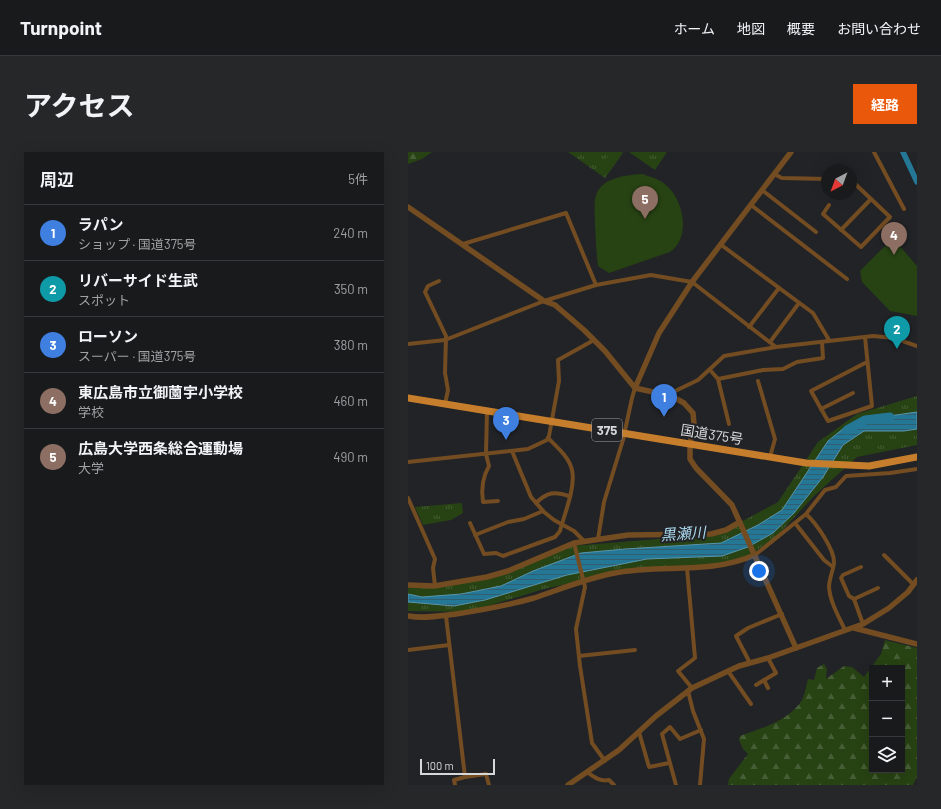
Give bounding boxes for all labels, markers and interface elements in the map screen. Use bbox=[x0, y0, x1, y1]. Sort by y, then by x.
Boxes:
text: Turnpoint bbox=[20, 16, 102, 39]
text: ホーム bbox=[673, 20, 715, 37]
text: 地図 bbox=[737, 20, 765, 37]
text: 概要 bbox=[787, 20, 815, 37]
text: お問い合わせ bbox=[837, 20, 921, 37]
button: 経路 bbox=[853, 84, 917, 124]
text: アクセス bbox=[24, 88, 135, 122]
north arrow bbox=[821, 164, 857, 200]
text: 周辺 bbox=[40, 169, 74, 189]
text: 5件 bbox=[348, 171, 368, 187]
pin: 5 bbox=[632, 186, 658, 219]
text: ラパン bbox=[78, 215, 124, 233]
pin: 4 bbox=[881, 222, 907, 255]
text: 1 bbox=[51, 225, 55, 241]
text: 240 m bbox=[333, 225, 368, 241]
text: ショップ · 国道375号 bbox=[78, 236, 196, 252]
text: リバーサイド生武 bbox=[78, 271, 198, 289]
text: 2 bbox=[49, 281, 57, 297]
text: 350 m bbox=[334, 281, 368, 297]
text: スポット bbox=[78, 292, 130, 308]
pin: 2 bbox=[884, 316, 910, 349]
text: ローソン bbox=[78, 327, 138, 345]
text: 3 bbox=[49, 337, 57, 353]
text: 380 m bbox=[334, 337, 368, 353]
text: スーパー · 国道375号 bbox=[78, 348, 196, 364]
text: 東広島市立御薗宇小学校 bbox=[78, 383, 243, 401]
pin: 1 bbox=[651, 384, 677, 417]
text: 4 bbox=[49, 393, 57, 409]
text: 460 m bbox=[333, 393, 368, 409]
text: 学校 bbox=[78, 404, 104, 420]
pin: 3 bbox=[493, 407, 519, 440]
road number: 375 bbox=[592, 419, 622, 441]
street label: 国道375号 bbox=[680, 421, 744, 447]
text: 広島大学西条総合運動場 bbox=[78, 439, 243, 457]
text: 5 bbox=[49, 449, 57, 465]
text: 490 m bbox=[333, 449, 368, 465]
text: 大学 bbox=[78, 460, 104, 476]
water label: 黒瀬川 bbox=[660, 522, 708, 544]
your location bbox=[749, 561, 769, 581]
map controls bbox=[869, 665, 905, 773]
button: + bbox=[869, 665, 905, 701]
button: − bbox=[869, 701, 905, 737]
button: layers bbox=[869, 737, 905, 773]
scale bar bbox=[420, 757, 495, 776]
text: 100 m bbox=[426, 759, 454, 772]

